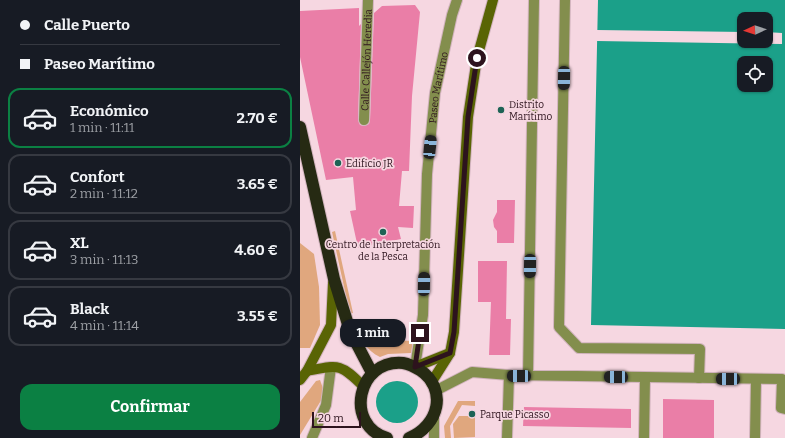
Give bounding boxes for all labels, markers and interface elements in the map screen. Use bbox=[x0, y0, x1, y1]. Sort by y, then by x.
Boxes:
street label: Calle Callejón Heredia bbox=[359, 8, 375, 111]
north arrow bbox=[737, 12, 773, 48]
map controls bbox=[737, 12, 773, 92]
text: Calle Puerto bbox=[44, 16, 130, 34]
route start bbox=[468, 49, 486, 67]
street label: Paseo Marítimo bbox=[427, 50, 451, 124]
text: Paseo Marítimo bbox=[44, 55, 155, 73]
button: locate bbox=[737, 56, 773, 92]
car bbox=[558, 66, 570, 90]
place label: Distrito Marítimo bbox=[509, 99, 553, 123]
icon: car bbox=[22, 100, 58, 136]
text: Económico bbox=[70, 102, 149, 120]
marker: Distrito Marítimo bbox=[496, 105, 506, 115]
text: 2.70 € bbox=[236, 109, 278, 127]
text: 1 min · 11:11 bbox=[70, 120, 134, 135]
car bbox=[423, 134, 437, 160]
marker: Edificio JR bbox=[333, 158, 343, 168]
place label: Edificio JR bbox=[346, 158, 393, 170]
icon: car bbox=[22, 166, 58, 202]
text: Confort bbox=[70, 168, 125, 186]
text: 3.65 € bbox=[237, 175, 278, 193]
text: 2 min · 11:12 bbox=[70, 186, 138, 201]
marker: Centro de Interpretación de la Pesca bbox=[378, 227, 388, 237]
icon: car bbox=[22, 232, 58, 268]
text: XL bbox=[70, 234, 89, 252]
place label: Centro de Interpretación de la Pesca bbox=[326, 239, 441, 263]
text: 4.60 € bbox=[234, 241, 278, 259]
text: 3 min · 11:13 bbox=[70, 252, 138, 267]
car bbox=[524, 254, 536, 278]
car bbox=[418, 272, 430, 296]
icon: car bbox=[22, 298, 58, 334]
text: Black bbox=[70, 300, 109, 318]
text: 3.55 € bbox=[237, 307, 278, 325]
text: 4 min · 11:14 bbox=[70, 318, 139, 333]
callout: 1 min bbox=[340, 319, 406, 347]
route end bbox=[411, 324, 429, 342]
text: 1 min bbox=[357, 325, 389, 340]
car bbox=[507, 370, 531, 382]
car bbox=[604, 371, 628, 383]
car bbox=[716, 373, 740, 385]
button: Confirmar bbox=[20, 384, 280, 430]
marker: Parque Picasso bbox=[467, 409, 477, 419]
place label: Parque Picasso bbox=[480, 409, 550, 421]
scale bar bbox=[312, 410, 361, 429]
text: 20 m bbox=[318, 412, 344, 425]

